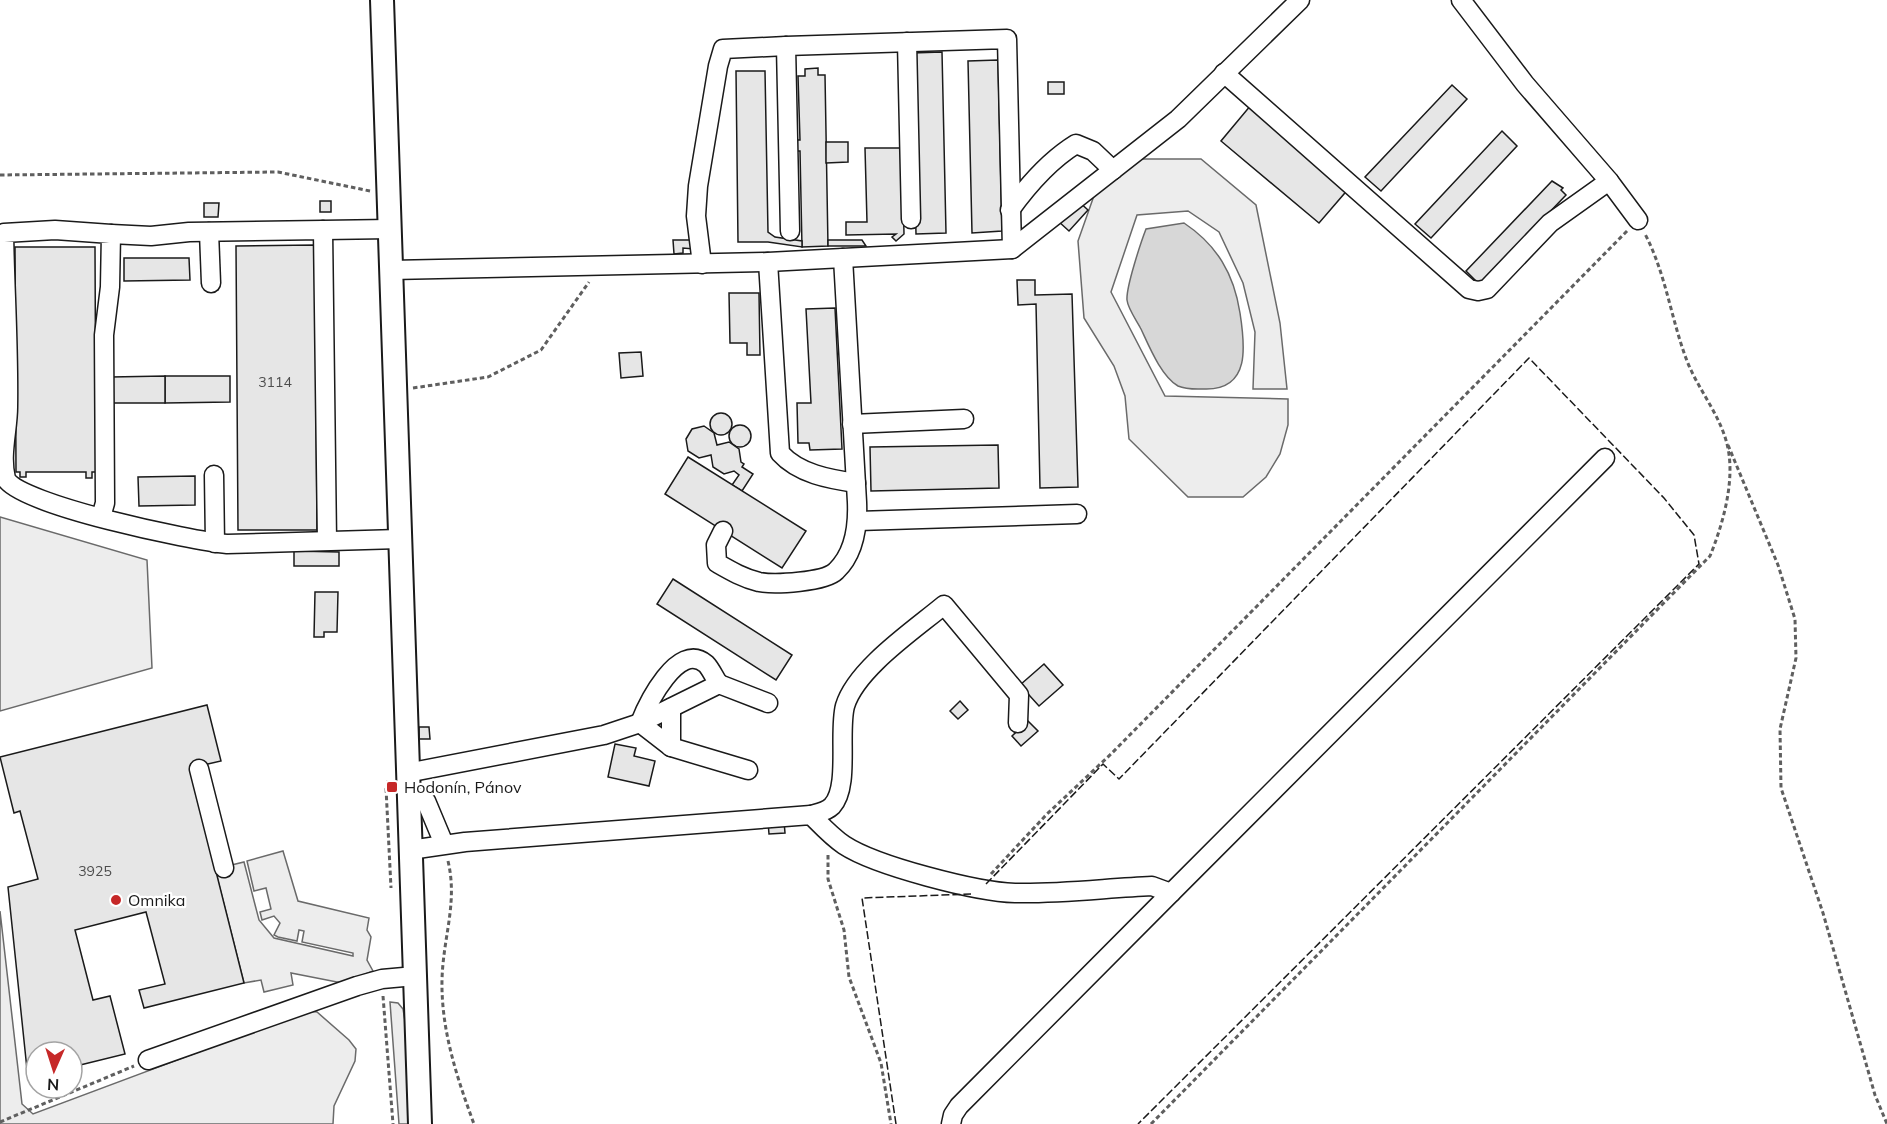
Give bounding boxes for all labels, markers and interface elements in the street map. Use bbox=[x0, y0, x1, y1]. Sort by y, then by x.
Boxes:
house number: 3114 bbox=[258, 373, 292, 391]
place label: Hodonín, Pánov bbox=[404, 777, 522, 797]
marker: Hodonín, Pánov bbox=[385, 780, 399, 794]
house number: 3925 bbox=[78, 862, 112, 880]
place label: Omnika bbox=[128, 890, 185, 910]
marker: Omnika bbox=[109, 893, 123, 907]
north arrow bbox=[24, 1040, 84, 1100]
text: N bbox=[47, 1075, 60, 1095]

